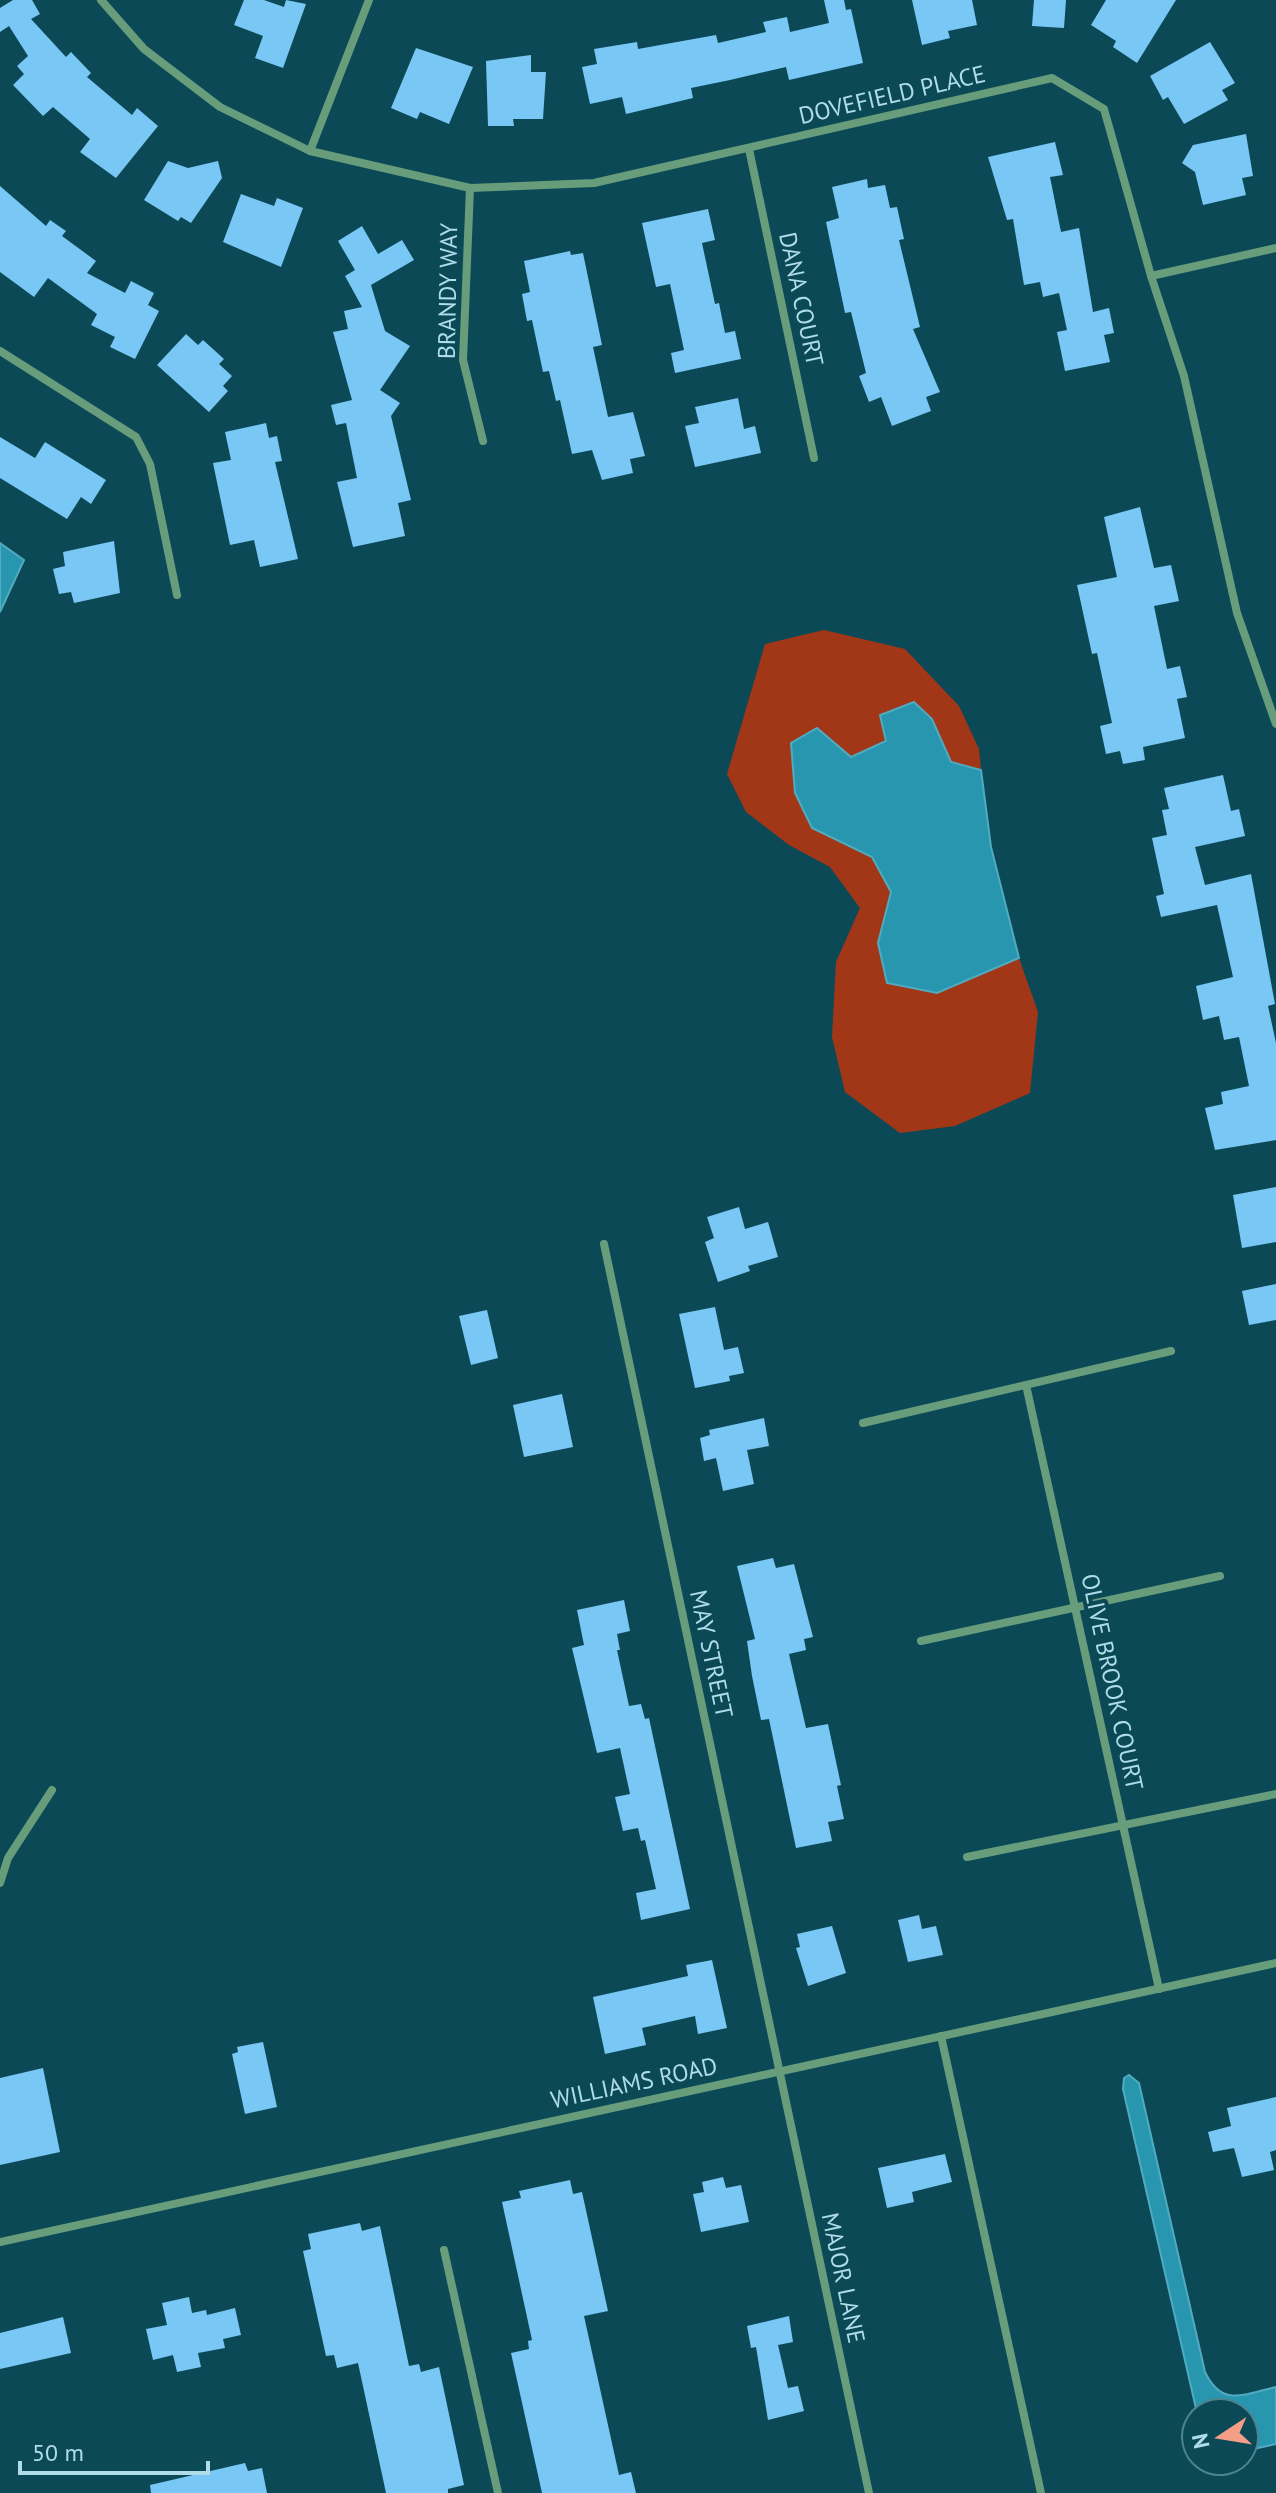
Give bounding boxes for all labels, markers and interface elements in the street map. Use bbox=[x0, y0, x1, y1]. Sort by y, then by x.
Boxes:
street label: DOVEFIELD PLACE bbox=[795, 58, 988, 131]
street label: BRANDY WAY bbox=[431, 222, 464, 359]
street label: DANA COURT bbox=[772, 229, 831, 369]
street label: OLIVE BROOK COURT bbox=[1074, 1571, 1151, 1793]
street label: MAY STREET bbox=[683, 1587, 740, 1721]
street label: WILLIAMS ROAD bbox=[548, 2050, 720, 2115]
street label: MAJOR LANE bbox=[815, 2210, 872, 2346]
north arrow bbox=[1180, 2397, 1260, 2477]
scale bar bbox=[20, 2425, 208, 2475]
text: N bbox=[1185, 2431, 1216, 2451]
text: 50 m bbox=[32, 2437, 84, 2468]

